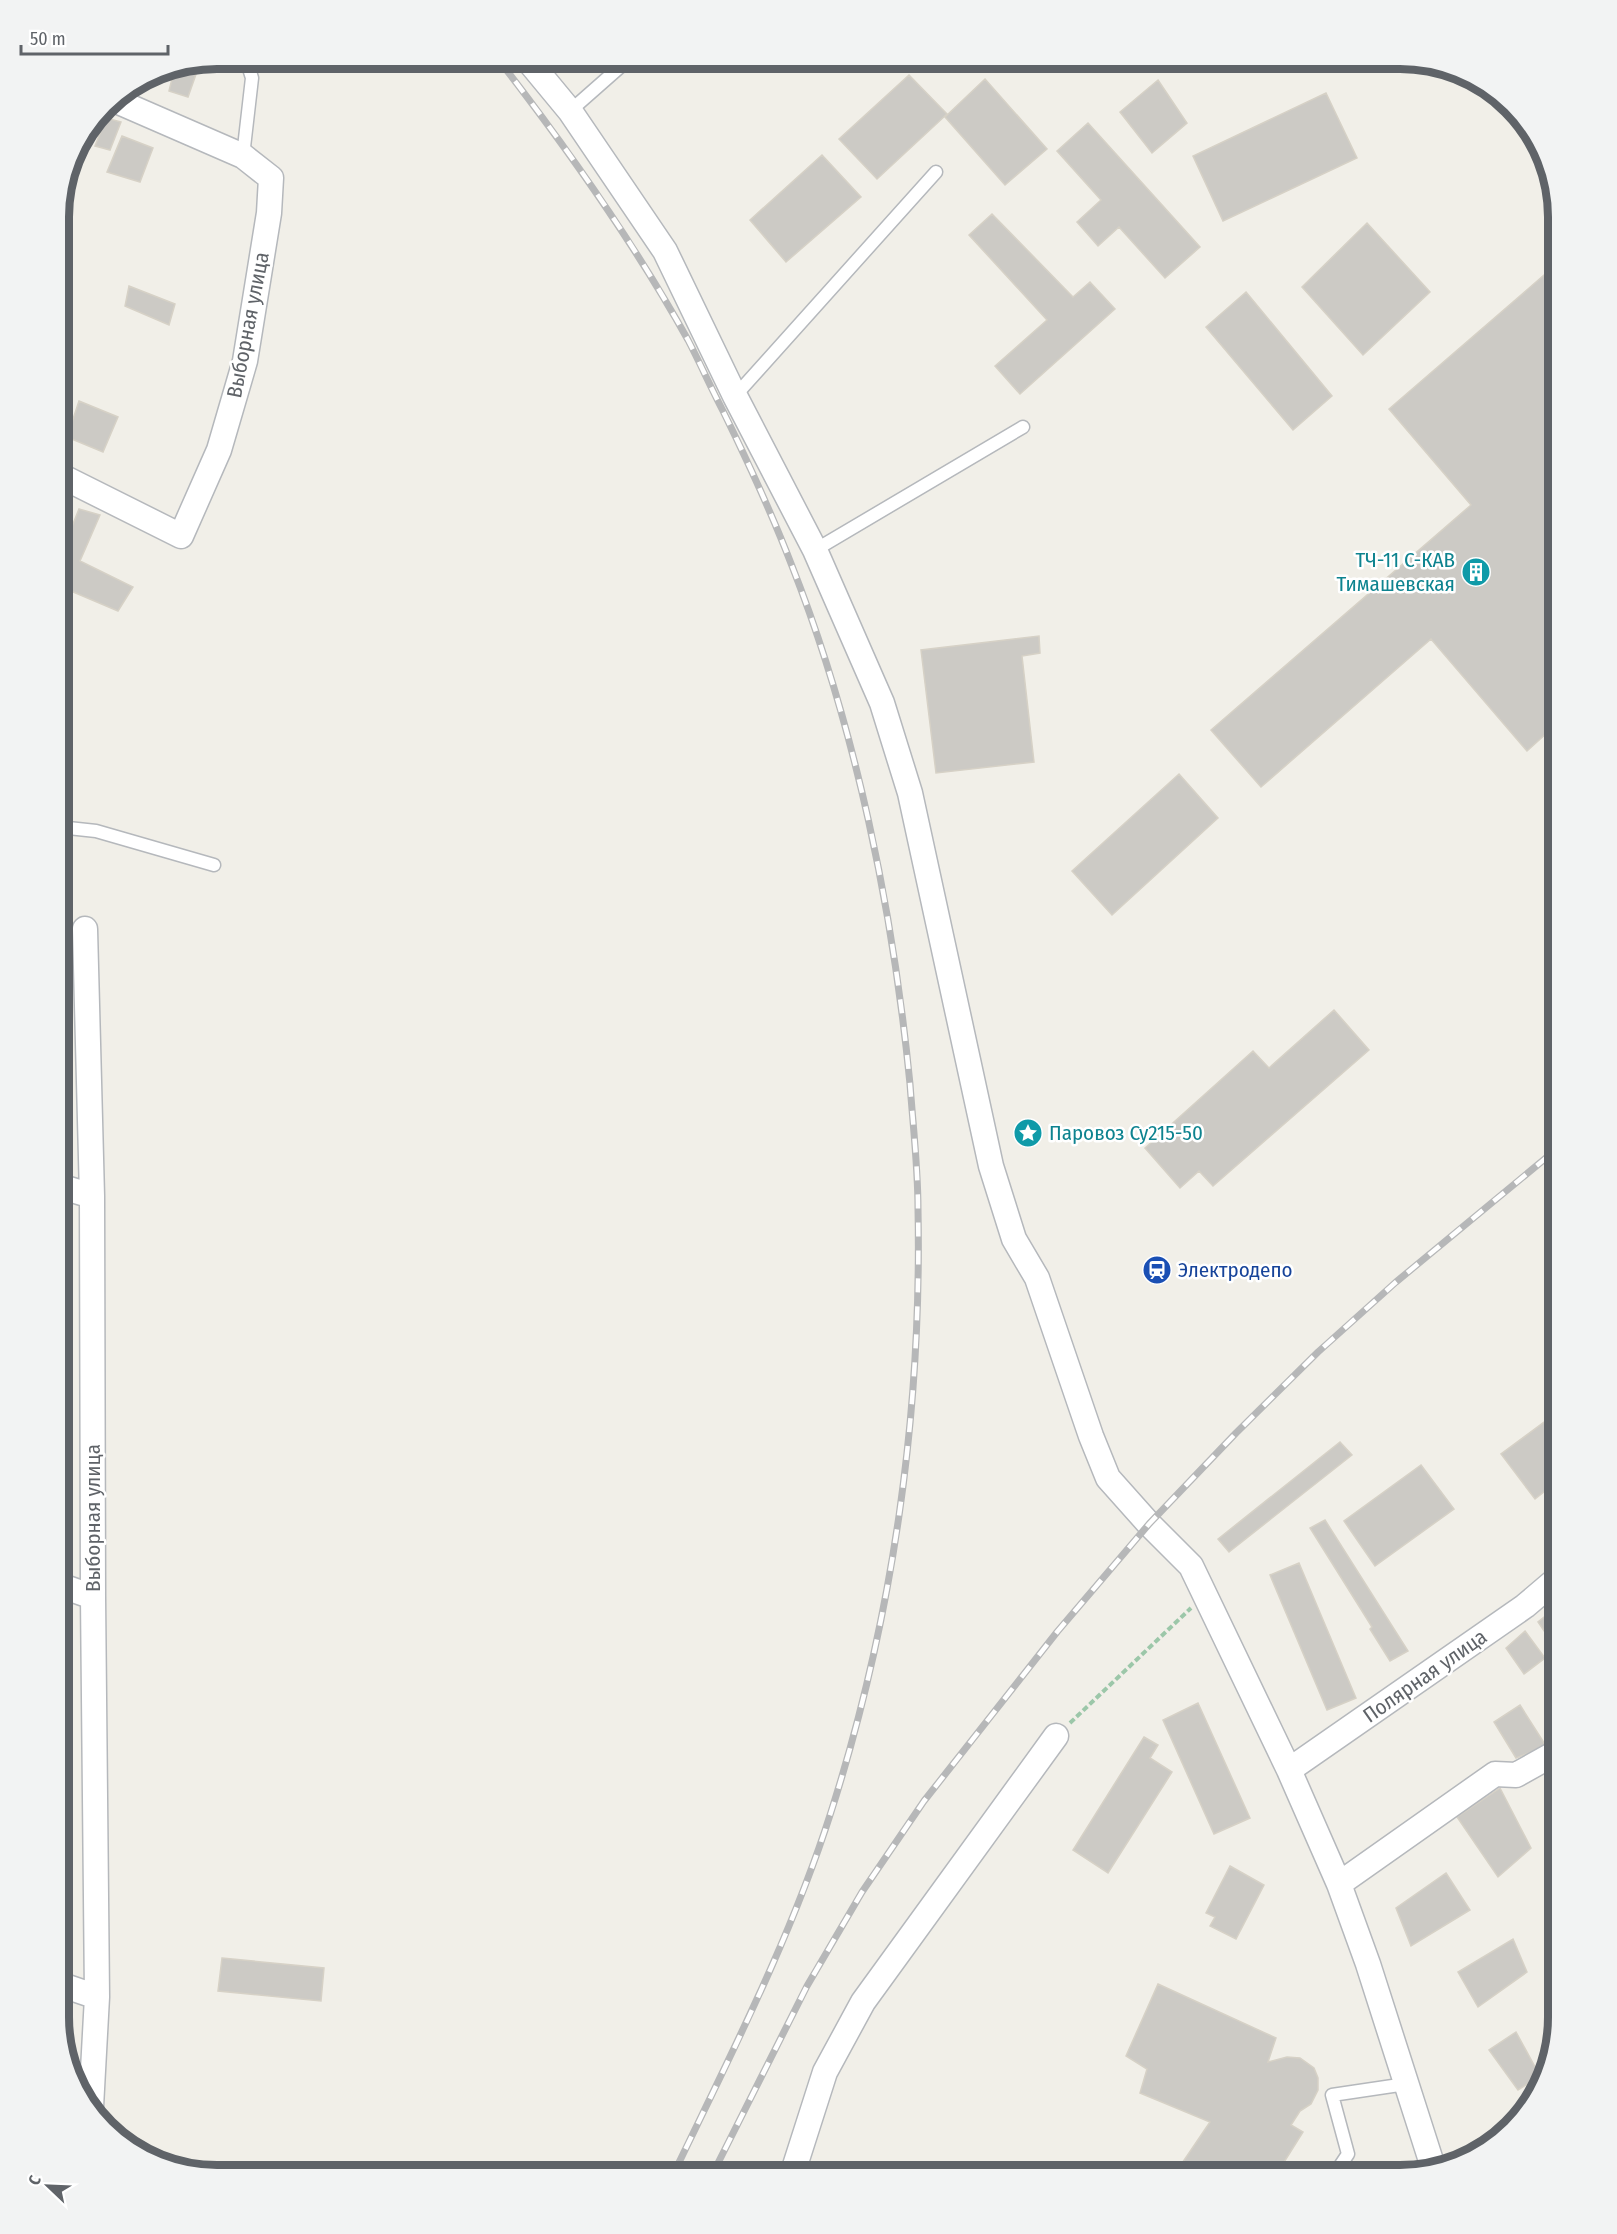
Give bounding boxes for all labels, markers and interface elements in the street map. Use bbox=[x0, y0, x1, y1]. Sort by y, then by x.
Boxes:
scale bar bbox=[21, 18, 168, 56]
text: 50 m bbox=[30, 28, 66, 50]
street label: Выборная улица bbox=[221, 250, 275, 400]
place label: ТЧ-11 С-КАВ Тимашевская bbox=[1336, 547, 1455, 597]
building icon: ТЧ-11 С-КАВ Тимашевская bbox=[1460, 556, 1492, 588]
place icon: Паровоз Су215-50 bbox=[1012, 1117, 1044, 1149]
place label: Паровоз Су215-50 bbox=[1049, 1120, 1203, 1146]
station icon: Электродепо bbox=[1141, 1254, 1173, 1286]
place label: Электродепо bbox=[1178, 1257, 1293, 1283]
street label: Выборная улица bbox=[80, 1444, 106, 1592]
street label: Полярная улица bbox=[1358, 1624, 1492, 1728]
north arrow bbox=[18, 2156, 78, 2216]
text: С bbox=[24, 2172, 45, 2188]

